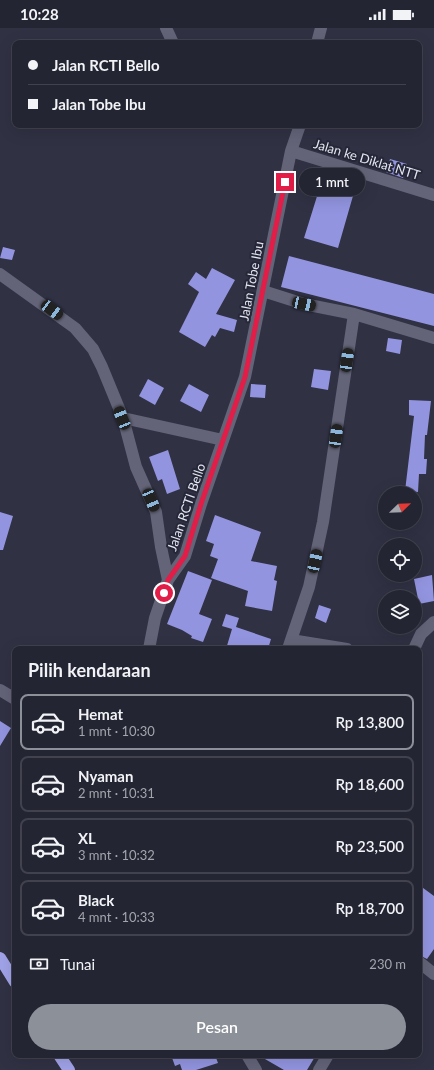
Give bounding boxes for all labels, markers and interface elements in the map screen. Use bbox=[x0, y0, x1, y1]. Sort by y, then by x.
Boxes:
text: 10:28 bbox=[20, 5, 59, 23]
text: Jalan RCTI Bello bbox=[52, 56, 160, 74]
text: Jalan Tobe Ibu bbox=[52, 95, 146, 113]
street label: Jalan ke Diklat NTT bbox=[312, 135, 422, 183]
callout: 1 mnt bbox=[299, 168, 365, 196]
route end bbox=[276, 173, 294, 191]
text: 1 mnt bbox=[315, 174, 349, 190]
street label: Jalan Tobe Ibu bbox=[235, 240, 267, 322]
car bbox=[291, 296, 317, 312]
car bbox=[39, 298, 65, 322]
car bbox=[339, 347, 355, 373]
car bbox=[112, 405, 132, 431]
car bbox=[328, 423, 344, 449]
street label: Jalan RCTI Bello bbox=[163, 461, 209, 553]
north arrow bbox=[378, 486, 422, 530]
map controls bbox=[378, 486, 422, 634]
car bbox=[141, 487, 161, 513]
button: locate bbox=[378, 538, 422, 582]
car bbox=[307, 548, 323, 574]
route start bbox=[155, 584, 173, 602]
button: layers bbox=[378, 590, 422, 634]
text: Pilih kendaraan bbox=[28, 659, 151, 681]
icon: car bbox=[30, 704, 66, 740]
text: Hemat bbox=[78, 705, 123, 723]
text: Rp 13,800 bbox=[335, 713, 404, 731]
text: 1 mnt · 10:30 bbox=[78, 723, 155, 739]
icon: car bbox=[30, 766, 66, 802]
text: Nyaman bbox=[78, 767, 133, 785]
text: Rp 18,600 bbox=[335, 775, 404, 793]
text: 2 mnt · 10:31 bbox=[78, 785, 155, 801]
icon: car bbox=[30, 828, 66, 864]
text: XL bbox=[78, 829, 96, 847]
text: Rp 23,500 bbox=[335, 837, 404, 855]
text: 3 mnt · 10:32 bbox=[78, 847, 155, 863]
icon: car bbox=[30, 890, 66, 926]
text: Black bbox=[78, 891, 114, 909]
text: Rp 18,700 bbox=[335, 899, 404, 917]
text: 4 mnt · 10:33 bbox=[78, 909, 155, 925]
icon: cash bbox=[28, 953, 50, 975]
text: Tunai bbox=[60, 955, 95, 973]
text: 230 m bbox=[369, 956, 406, 972]
button: Pesan bbox=[28, 1004, 406, 1050]

